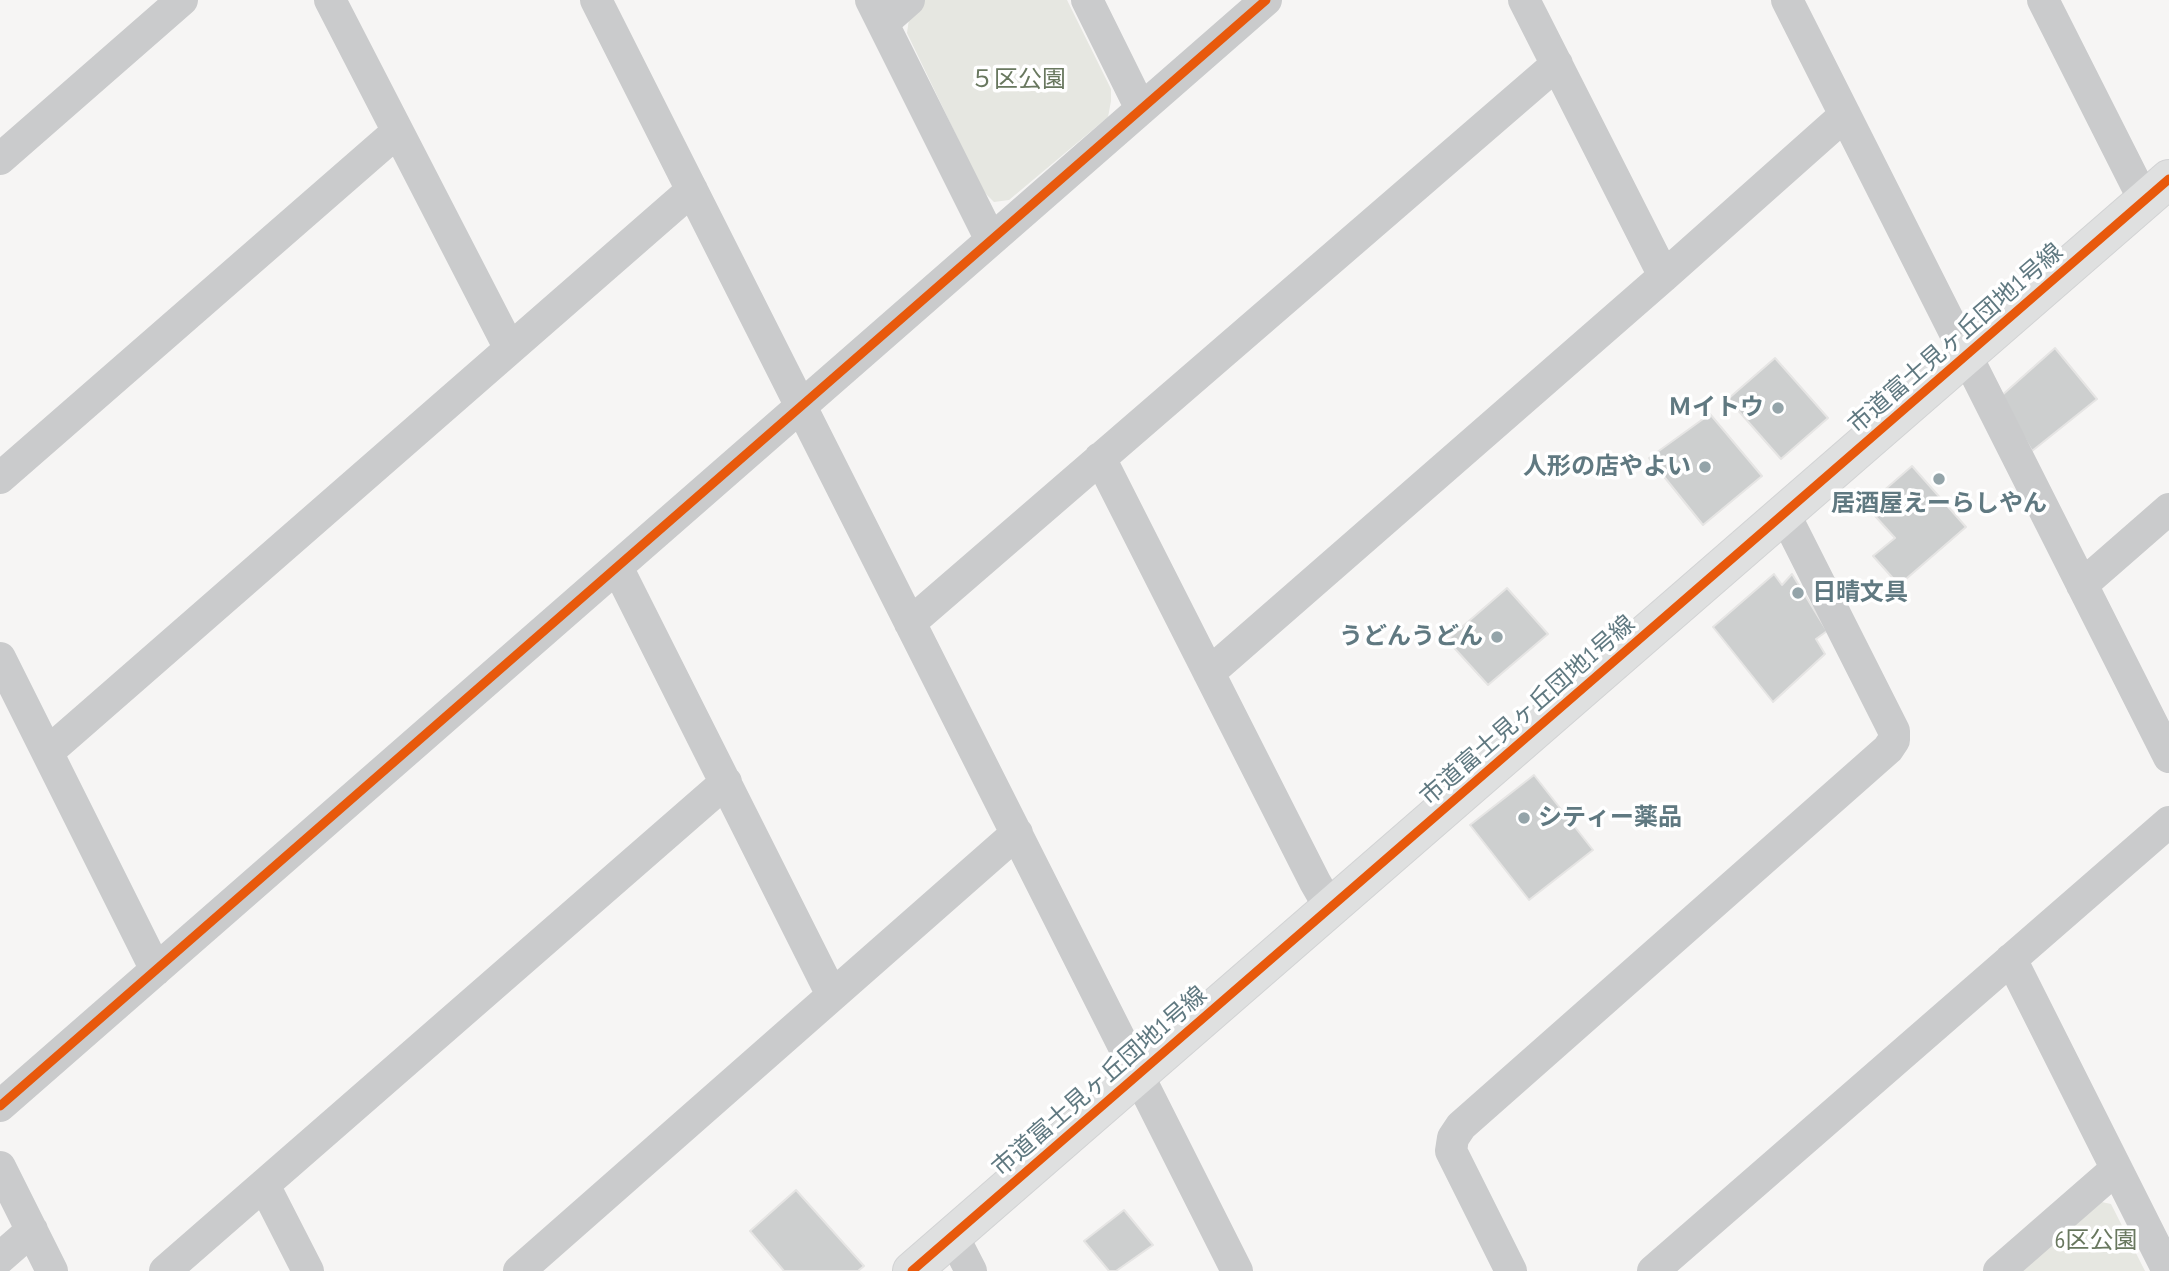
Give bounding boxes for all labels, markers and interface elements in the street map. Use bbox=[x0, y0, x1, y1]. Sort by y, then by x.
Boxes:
park label: ５区公園 bbox=[970, 66, 1066, 94]
street label: 市道富士見ヶ丘団地1号線 bbox=[1843, 238, 2069, 440]
place label: Ｍイトウ bbox=[1668, 394, 1764, 422]
marker: Ｍイトウ bbox=[1770, 400, 1786, 416]
place label: 人形の店やよい bbox=[1523, 453, 1691, 481]
marker: 人形の店やよい bbox=[1697, 459, 1713, 475]
marker: 居酒屋えーらしやん bbox=[1931, 471, 1947, 487]
place label: 居酒屋えーらしやん bbox=[1831, 490, 2047, 518]
place label: 日晴文具 bbox=[1812, 579, 1908, 607]
marker: 日晴文具 bbox=[1790, 585, 1806, 601]
street label: 市道富士見ヶ丘団地1号線 bbox=[1415, 610, 1641, 812]
place label: うどんうどん bbox=[1339, 623, 1483, 651]
marker: うどんうどん bbox=[1489, 629, 1505, 645]
place label: シティー薬品 bbox=[1538, 804, 1682, 832]
marker: シティー薬品 bbox=[1516, 810, 1532, 826]
street label: 市道富士見ヶ丘団地1号線 bbox=[987, 981, 1213, 1183]
park label: 6区公園 bbox=[2055, 1227, 2137, 1255]

